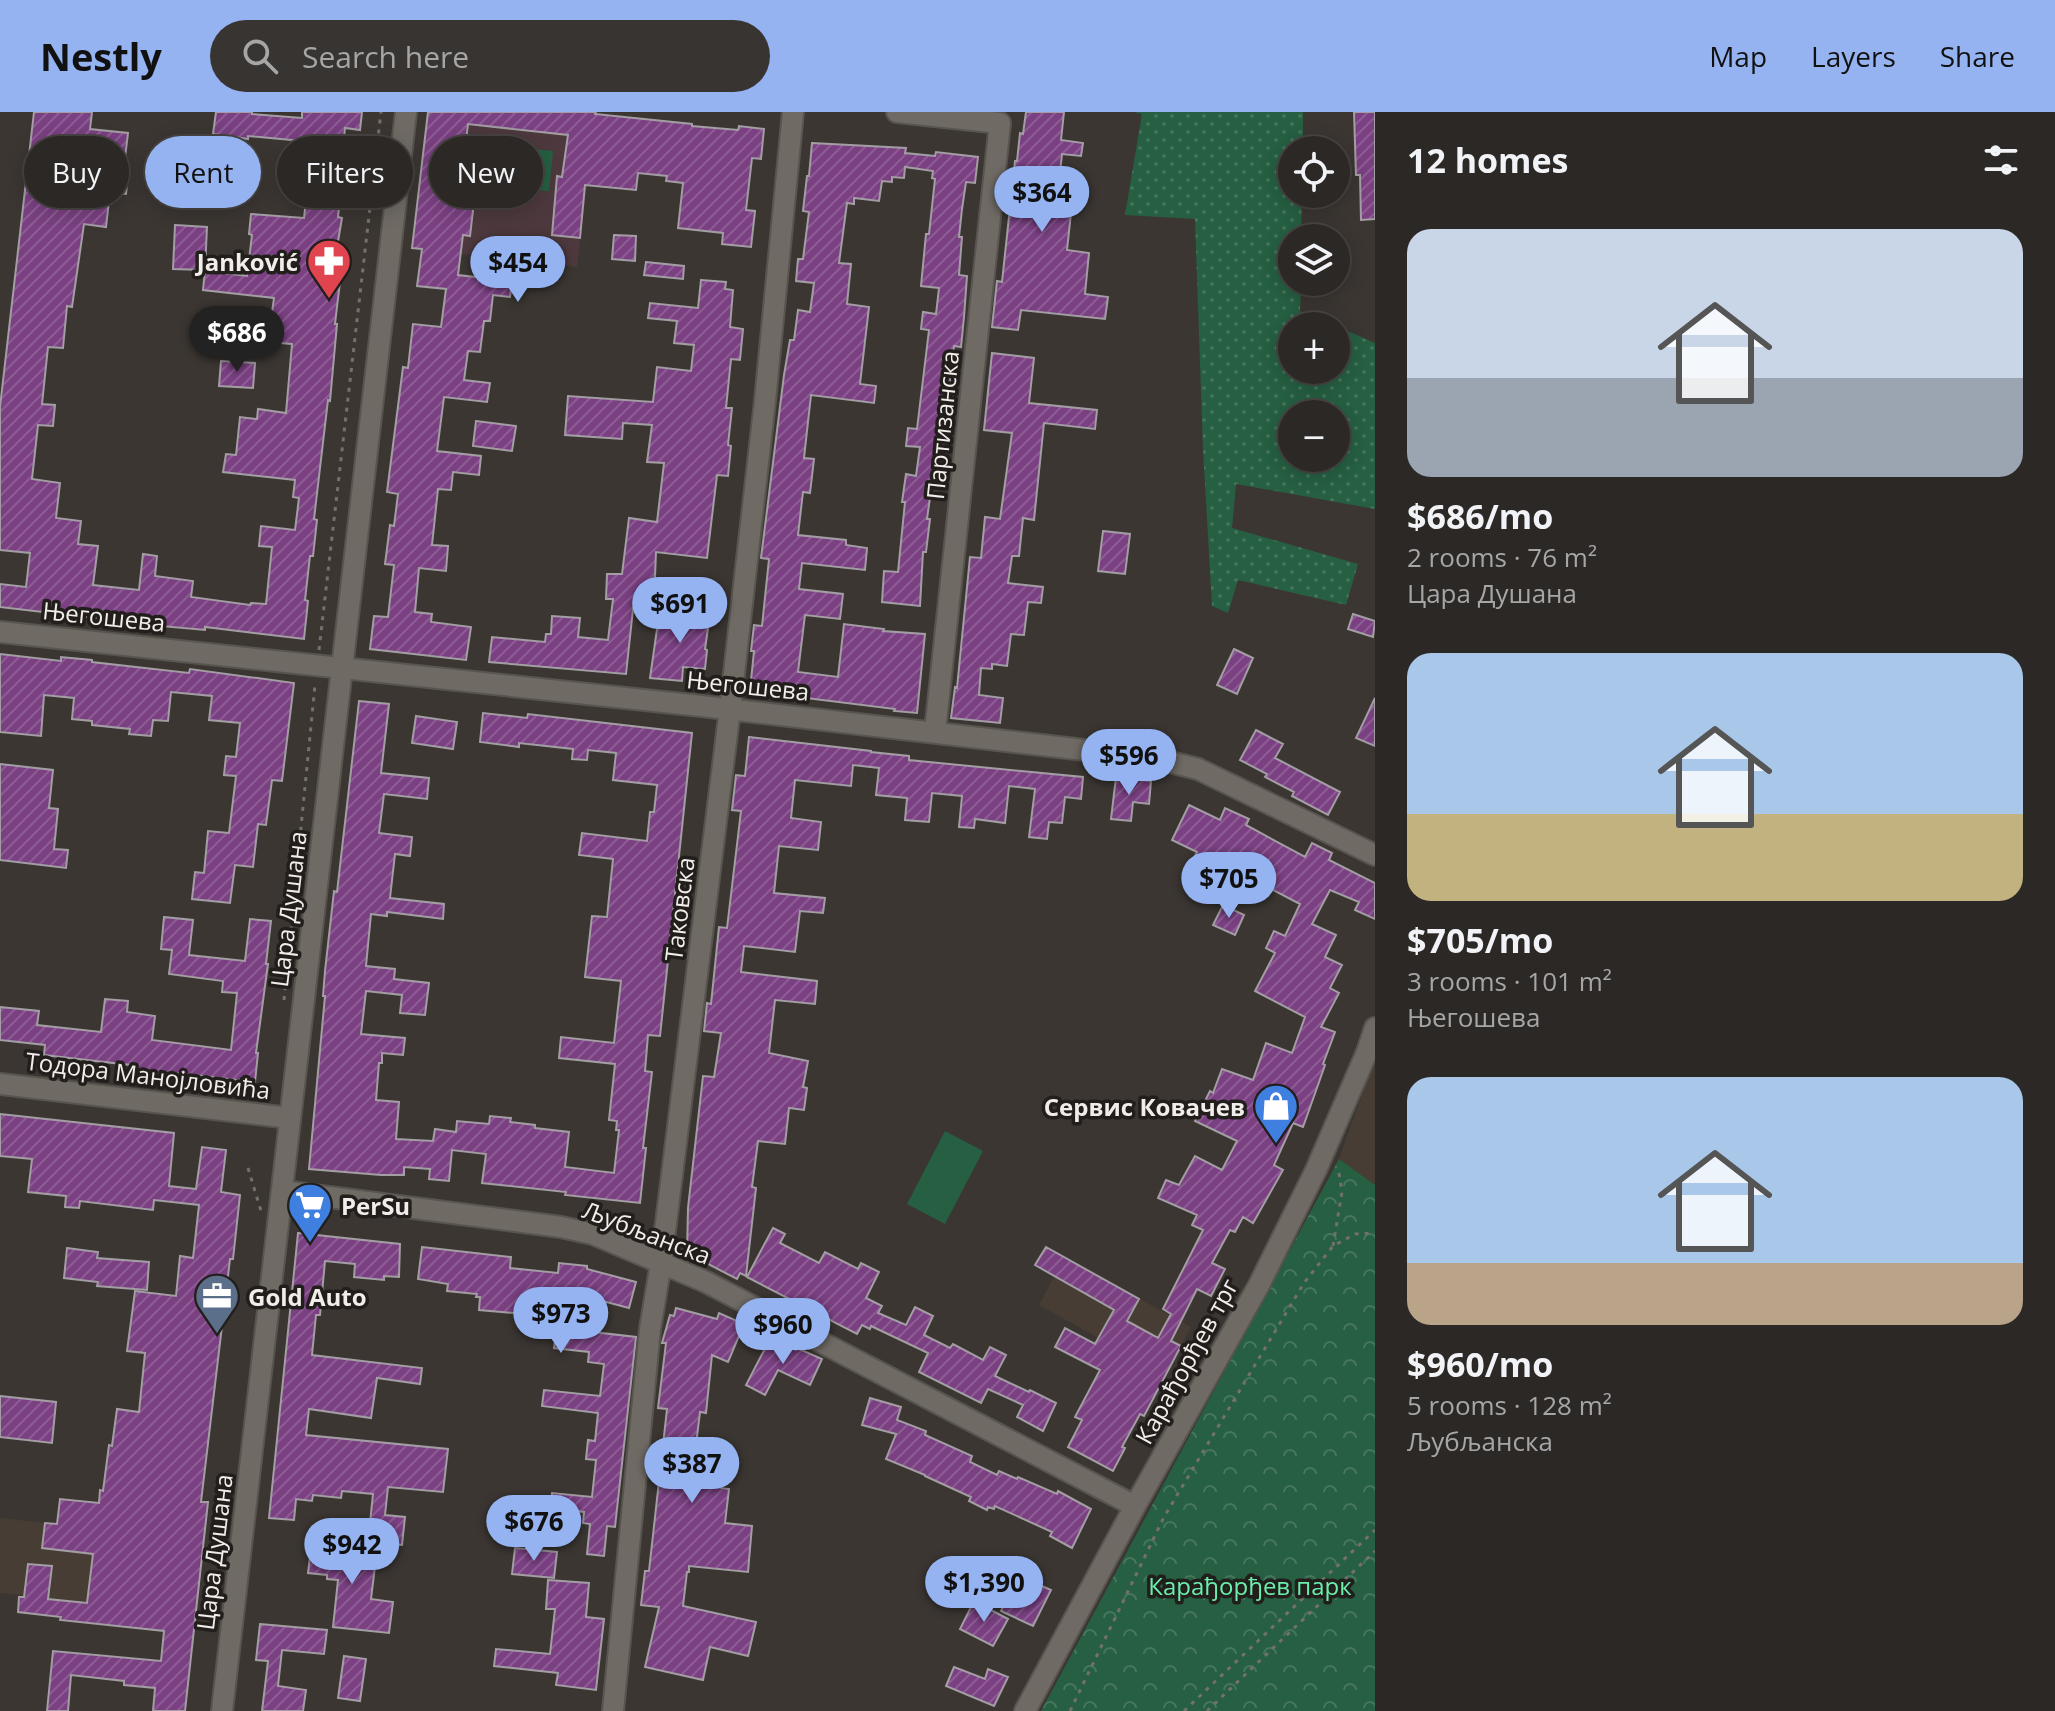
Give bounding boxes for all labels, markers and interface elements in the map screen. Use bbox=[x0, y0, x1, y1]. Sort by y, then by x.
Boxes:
search box bbox=[210, 20, 770, 92]
text: Nestly bbox=[40, 30, 162, 82]
icon: search bbox=[238, 34, 282, 78]
text: Search here bbox=[302, 36, 469, 77]
text: Map bbox=[1709, 37, 1767, 75]
text: Layers bbox=[1811, 37, 1896, 75]
text: Share bbox=[1940, 37, 2015, 75]
chip: Buy bbox=[24, 136, 129, 208]
chip: Rent bbox=[145, 136, 261, 208]
chip: Filters bbox=[277, 136, 413, 208]
chip: New bbox=[429, 136, 543, 208]
map controls bbox=[1278, 136, 1350, 472]
button: locate bbox=[1278, 136, 1350, 208]
text: 12 homes bbox=[1407, 137, 1568, 183]
icon: filters bbox=[1979, 138, 2023, 182]
pin: $364 bbox=[995, 166, 1089, 234]
text: $364 bbox=[1012, 174, 1072, 210]
button: layers bbox=[1278, 224, 1350, 296]
pin: $454 bbox=[471, 236, 565, 304]
pharmacy icon: Janković bbox=[305, 237, 353, 300]
text: $454 bbox=[488, 244, 548, 280]
place label: Janković bbox=[195, 245, 298, 278]
icon: home bbox=[1643, 281, 1787, 425]
pin: $686 bbox=[190, 306, 284, 374]
button: + bbox=[1278, 312, 1350, 384]
text: $686 bbox=[207, 314, 267, 350]
street label: Партизанска bbox=[918, 349, 966, 501]
button: − bbox=[1278, 400, 1350, 472]
text: $686/mo bbox=[1407, 493, 1553, 539]
text: 2 rooms · 76 m² bbox=[1407, 539, 1597, 575]
text: Цара Душана bbox=[1407, 575, 1577, 611]
pin: $691 bbox=[633, 577, 727, 645]
text: $691 bbox=[650, 585, 710, 621]
street label: Његошева bbox=[41, 593, 167, 639]
street label: Његошева bbox=[685, 662, 811, 708]
icon: home bbox=[1643, 705, 1787, 849]
pin: $596 bbox=[1082, 729, 1176, 797]
text: $596 bbox=[1099, 737, 1159, 773]
street label: Цара Душана bbox=[262, 829, 314, 989]
pin: $705 bbox=[1182, 852, 1276, 920]
street label: Таковска bbox=[656, 855, 702, 963]
text: $705 bbox=[1199, 860, 1259, 896]
text: $705/mo bbox=[1407, 917, 1553, 963]
text: 3 rooms · 101 m² bbox=[1407, 963, 1612, 999]
text: Његошева bbox=[1407, 999, 1540, 1035]
street label: Тодора Манојловића bbox=[24, 1044, 272, 1106]
shop icon: Сервис Ковачев bbox=[1252, 1082, 1300, 1145]
place label: Сервис Ковачев bbox=[1044, 1090, 1245, 1123]
icon: home bbox=[1643, 1129, 1787, 1273]
supermarket icon: PerSu bbox=[286, 1181, 334, 1244]
place label: PerSu bbox=[341, 1189, 410, 1222]
street label: Љубљанска bbox=[578, 1192, 716, 1272]
office icon: Gold Auto bbox=[193, 1272, 241, 1335]
street label: Карађорђев трг bbox=[1127, 1272, 1245, 1450]
place label: Gold Auto bbox=[248, 1280, 367, 1313]
pin: $973 bbox=[514, 1287, 608, 1355]
text: $973 bbox=[531, 1295, 591, 1331]
pin: $960 bbox=[736, 1298, 830, 1366]
text: $960 bbox=[753, 1306, 813, 1342]
text: $960/mo bbox=[1407, 1341, 1553, 1387]
text: 5 rooms · 128 m² bbox=[1407, 1387, 1612, 1423]
text: Љубљанска bbox=[1407, 1423, 1553, 1459]
pin: $387 bbox=[645, 1437, 739, 1505]
text: $387 bbox=[662, 1445, 722, 1481]
street label: Цара Душана bbox=[188, 1472, 240, 1632]
pin: $676 bbox=[487, 1495, 581, 1563]
text: $676 bbox=[504, 1503, 564, 1539]
pin: $942 bbox=[305, 1518, 399, 1586]
text: $942 bbox=[322, 1526, 382, 1562]
pin: $1,390 bbox=[919, 1556, 1049, 1624]
text: $1,390 bbox=[943, 1564, 1025, 1600]
park label: Карађорђев парк bbox=[1148, 1569, 1352, 1602]

